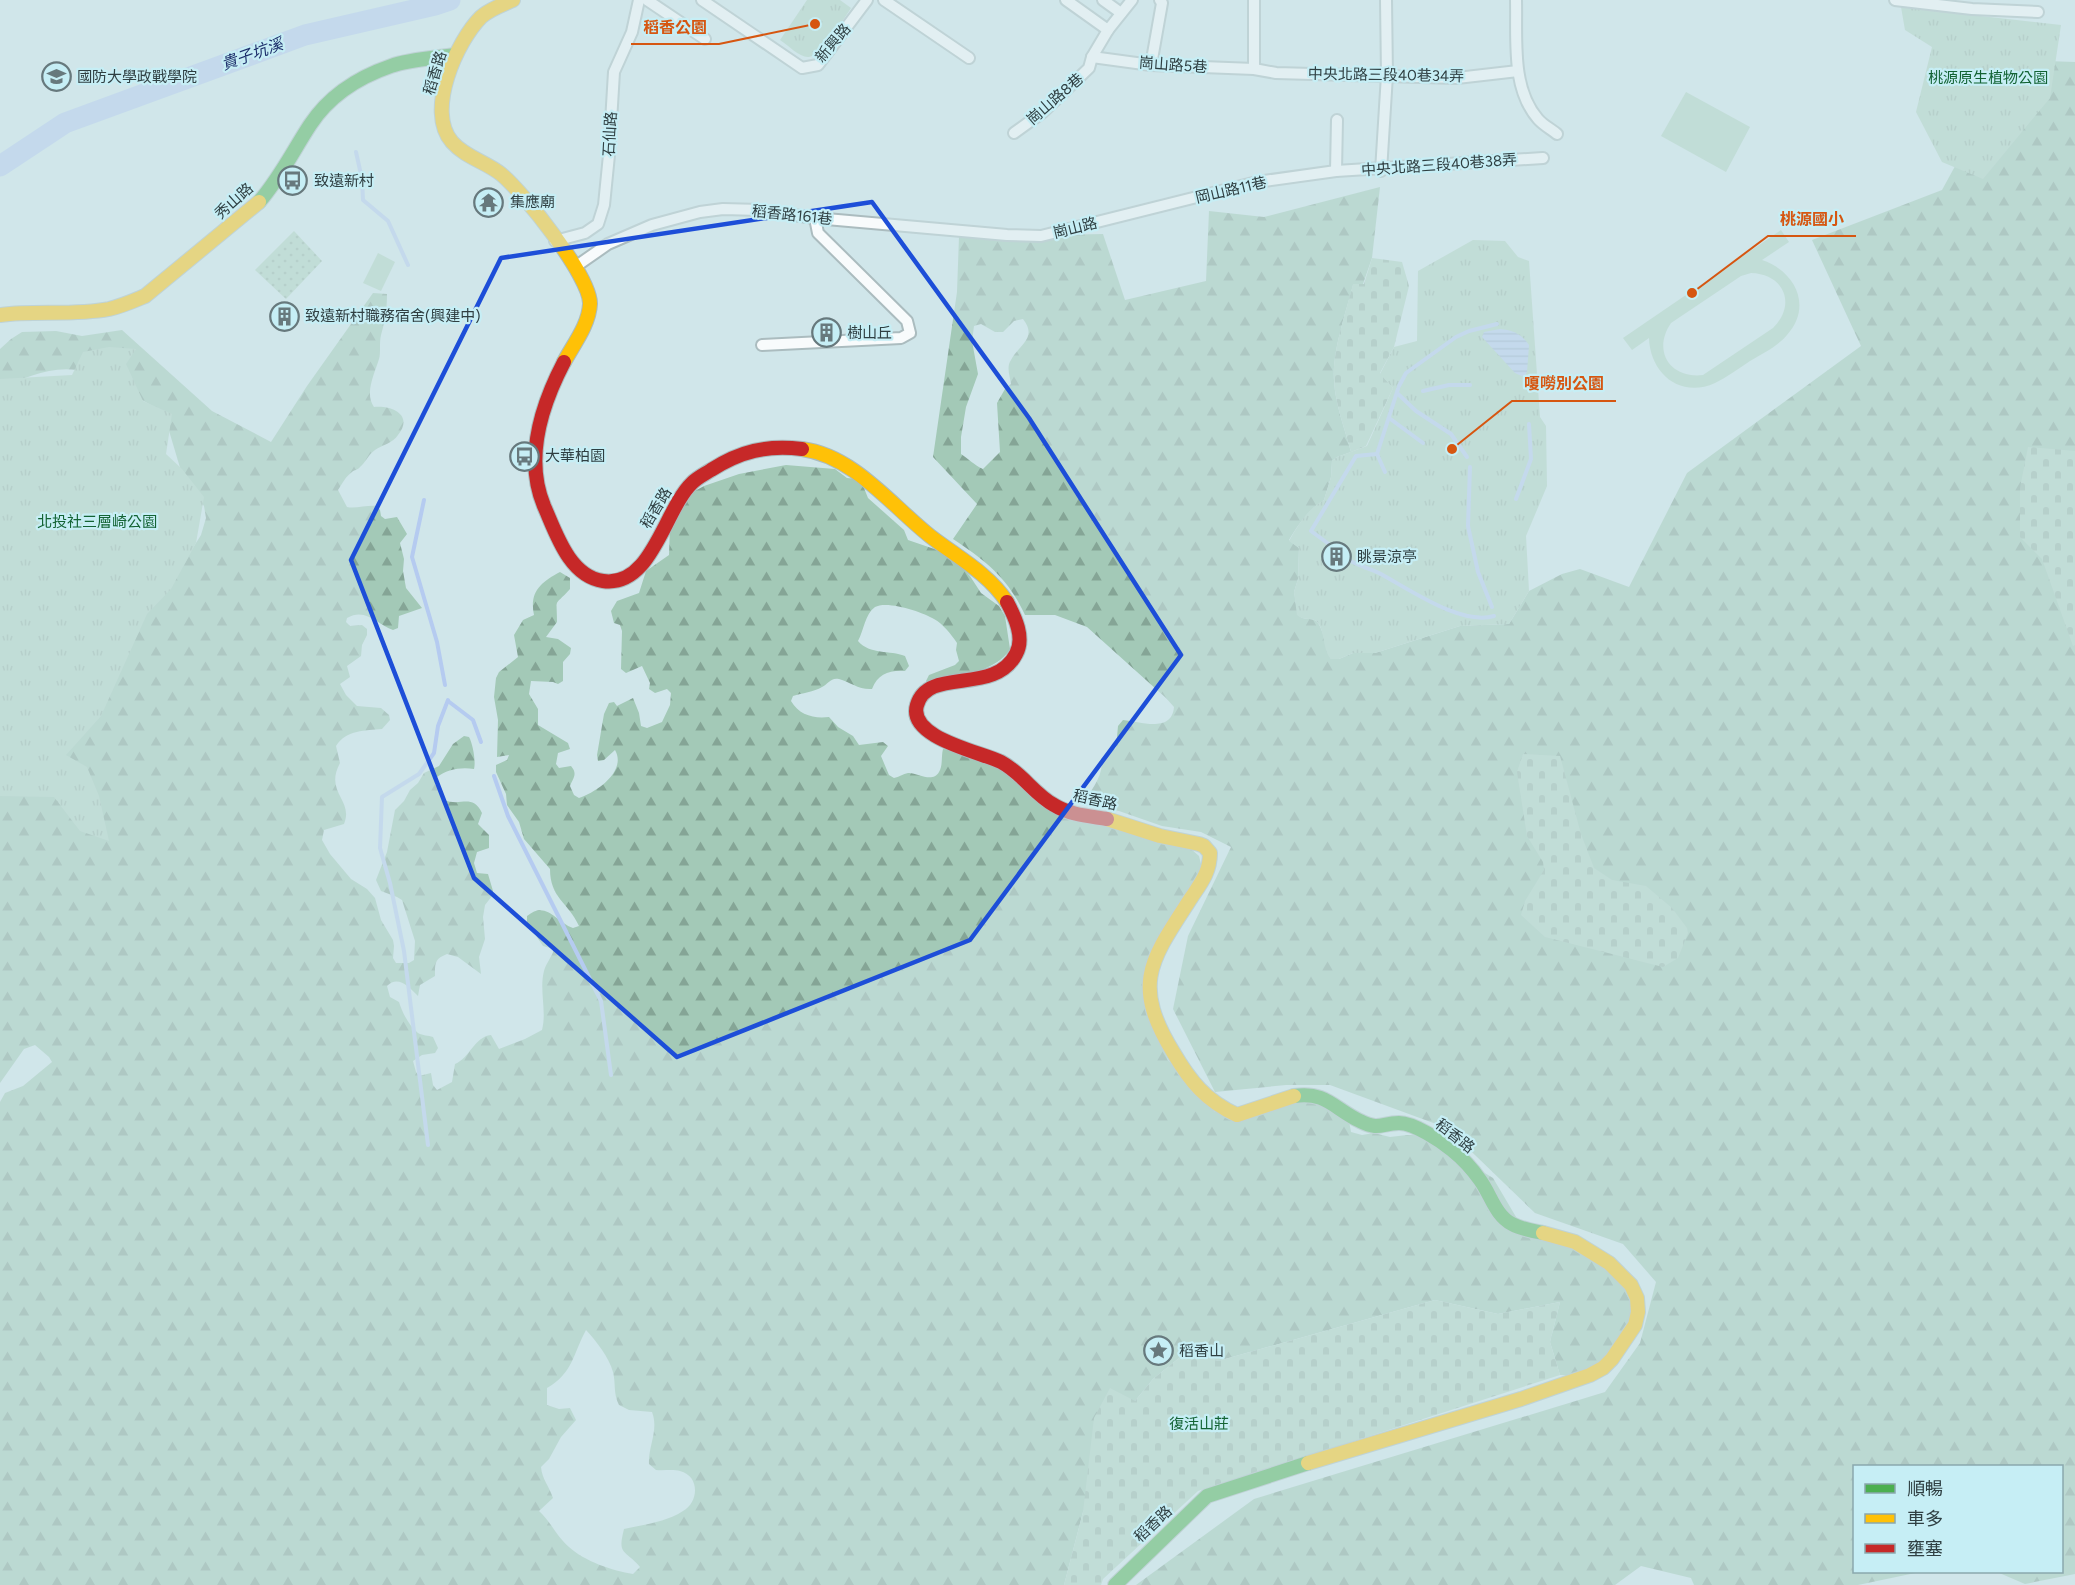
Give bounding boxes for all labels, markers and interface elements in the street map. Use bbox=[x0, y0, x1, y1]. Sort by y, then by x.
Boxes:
callout: 稻香公園 bbox=[631, 10, 719, 44]
text: 稻香公園 bbox=[643, 18, 707, 37]
street label: 新興路 bbox=[812, 20, 854, 66]
water label: 貴子坑溪 bbox=[219, 33, 287, 74]
street label: 稻香路 bbox=[420, 49, 450, 97]
street label: 崗山路5巷 bbox=[1138, 54, 1208, 76]
school or university icon: 國防大學政戰學院 bbox=[40, 61, 72, 93]
street label: 中央北路三段40巷34弄 bbox=[1308, 65, 1464, 85]
place label: 國防大學政戰學院 bbox=[77, 68, 197, 86]
park label: 桃源原生植物公園 bbox=[1928, 69, 2048, 87]
street label: 崗山路8巷 bbox=[1023, 70, 1087, 128]
street label: 石仙路 bbox=[600, 111, 620, 157]
street label: 中央北路三段40巷38弄 bbox=[1360, 151, 1518, 179]
bus stop icon: 致遠新村 bbox=[277, 165, 309, 197]
place label: 致遠新村 bbox=[314, 172, 374, 190]
street label: 岡山路11巷 bbox=[1194, 173, 1268, 207]
street label: 秀山路 bbox=[211, 179, 257, 223]
temple icon: 集應廟 bbox=[473, 186, 505, 218]
place label: 集應廟 bbox=[510, 193, 555, 211]
street label: 稻香路161巷 bbox=[751, 202, 833, 228]
callout: 桃源國小 bbox=[1768, 202, 1856, 236]
text: 桃源國小 bbox=[1780, 210, 1844, 229]
street label: 崗山路 bbox=[1051, 214, 1099, 242]
building icon: 致遠新村職務宿舍(興建中) bbox=[268, 300, 300, 332]
place label: 致遠新村職務宿舍(興建中) bbox=[305, 307, 481, 325]
building icon: 樹山丘 bbox=[810, 317, 842, 349]
place label: 樹山丘 bbox=[847, 324, 892, 342]
callout: 嗄嘮別公園 bbox=[1512, 367, 1616, 401]
text: 嗄嘮別公園 bbox=[1524, 374, 1604, 393]
bus stop icon: 大華柏園 bbox=[508, 440, 540, 472]
place label: 大華柏園 bbox=[545, 447, 605, 465]
street label: 稻香路 bbox=[637, 484, 675, 532]
park label: 北投社三層崎公園 bbox=[37, 513, 157, 531]
building icon: 眺景涼亭 bbox=[1320, 541, 1352, 573]
place label: 眺景涼亭 bbox=[1357, 548, 1417, 566]
street label: 稻香路 bbox=[1071, 786, 1119, 814]
street label: 稻香路 bbox=[1432, 1115, 1478, 1157]
place icon: 稻香山 bbox=[1142, 1335, 1174, 1367]
place label: 稻香山 bbox=[1179, 1342, 1224, 1360]
park label: 復活山莊 bbox=[1169, 1415, 1229, 1433]
legend bbox=[1853, 1465, 2063, 1573]
text: 順暢 bbox=[1907, 1478, 1943, 1500]
street label: 稻香路 bbox=[1130, 1502, 1176, 1546]
text: 車多 bbox=[1907, 1508, 1943, 1530]
text: 壅塞 bbox=[1907, 1538, 1943, 1560]

